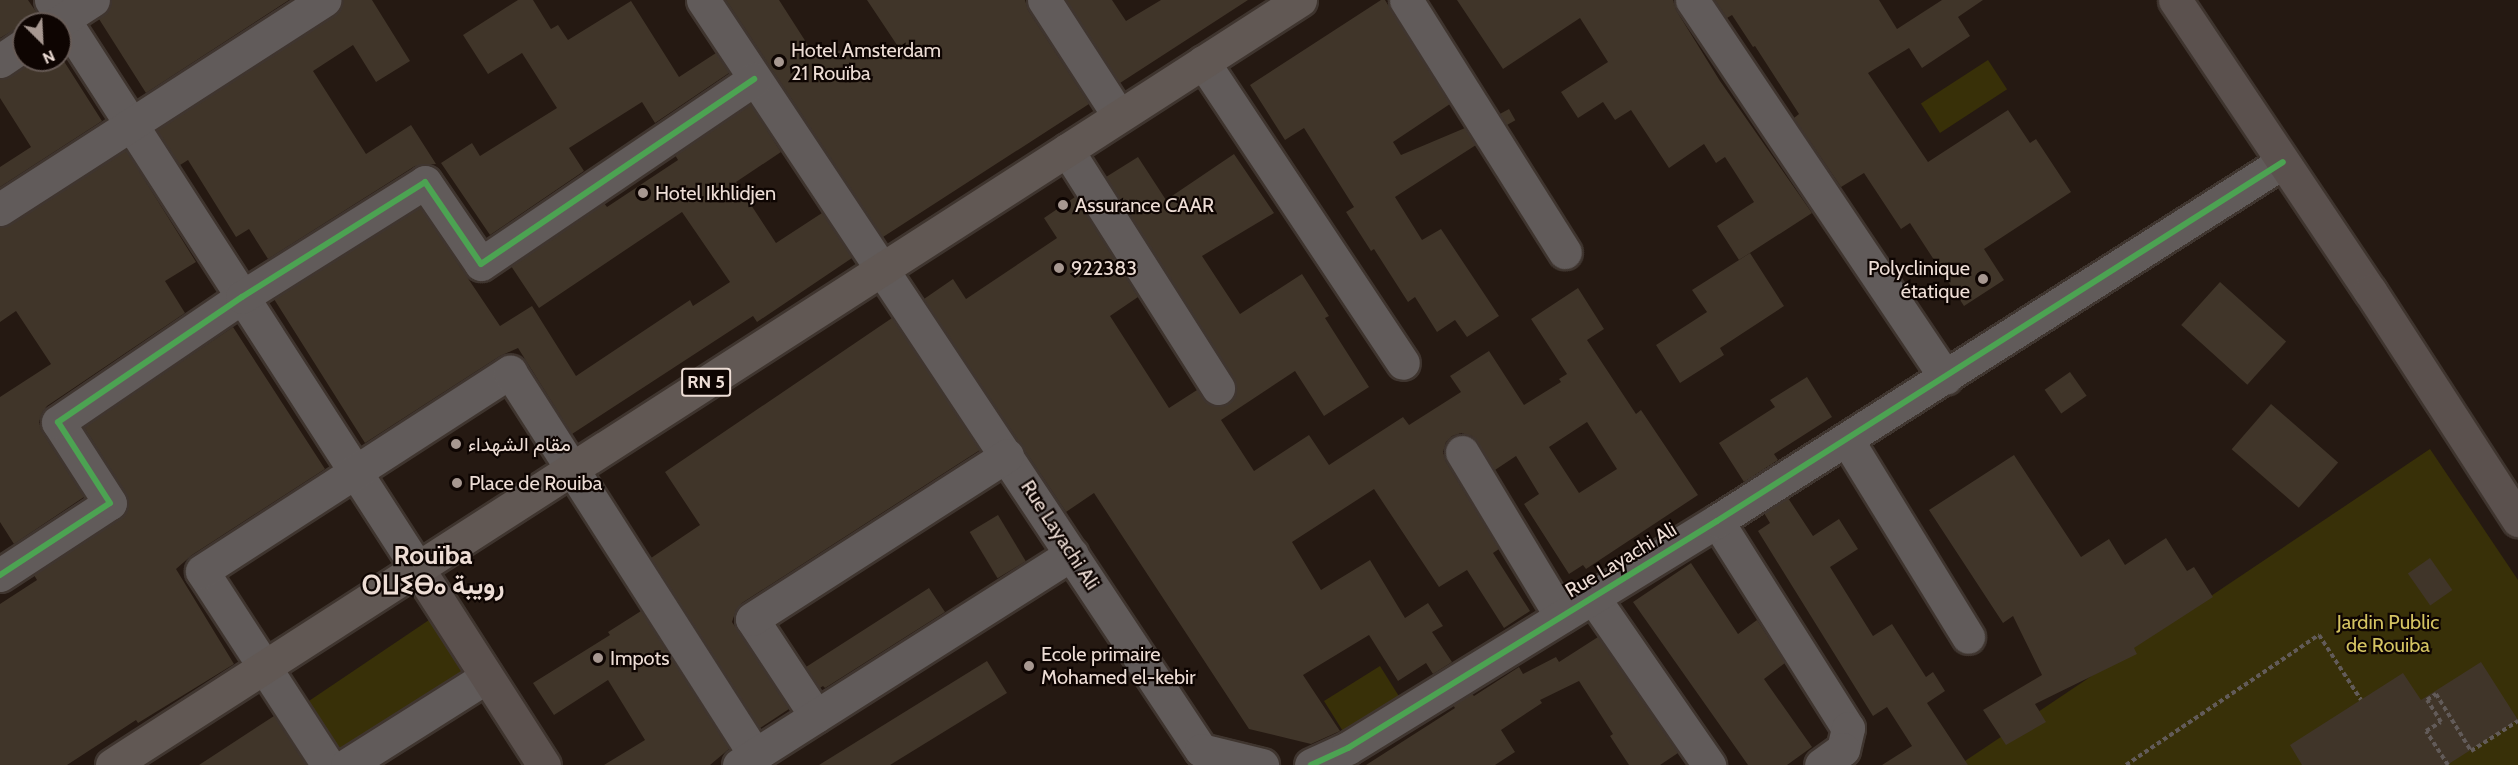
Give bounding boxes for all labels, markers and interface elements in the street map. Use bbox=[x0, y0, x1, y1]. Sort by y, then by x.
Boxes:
north arrow bbox=[12, 12, 72, 72]
place label: Hotel Amsterdam 21 Rouïba bbox=[791, 39, 941, 86]
text: N bbox=[40, 46, 58, 68]
marker: Hotel Amsterdam 21 Rouïba bbox=[772, 55, 786, 69]
place label: Hotel Ikhlidjen bbox=[655, 181, 776, 205]
marker: Hotel Ikhlidjen bbox=[636, 186, 650, 200]
place label: Assurance CAAR bbox=[1075, 193, 1214, 217]
marker: Assurance CAAR bbox=[1056, 198, 1070, 212]
place label: 922383 bbox=[1071, 256, 1137, 280]
place label: Polyclinique étatique bbox=[1868, 256, 1970, 303]
marker: 922383 bbox=[1052, 261, 1066, 275]
marker: Polyclinique étatique bbox=[1974, 270, 1992, 288]
road number: RN 5 bbox=[680, 367, 732, 397]
place label: مقام الشهداء bbox=[468, 432, 571, 456]
marker: مقام الشهداء bbox=[449, 437, 463, 451]
place label: Place de Rouiba bbox=[469, 471, 602, 495]
marker: Place de Rouiba bbox=[450, 476, 464, 490]
street label: Rue Layachi Ali bbox=[1016, 476, 1104, 594]
street label: Rue Layachi Ali bbox=[1561, 517, 1681, 603]
district label: Rouïba ⵔⵡⵉⴱⴰ رويبة bbox=[362, 540, 504, 602]
park label: Jardin Public de Rouiba bbox=[2337, 611, 2439, 658]
place label: Ecole primaire Mohamed el-kebir bbox=[1041, 642, 1196, 689]
place label: Impots bbox=[610, 646, 669, 670]
marker: Impots bbox=[591, 651, 605, 665]
marker: Ecole primaire Mohamed el-kebir bbox=[1022, 659, 1036, 673]

